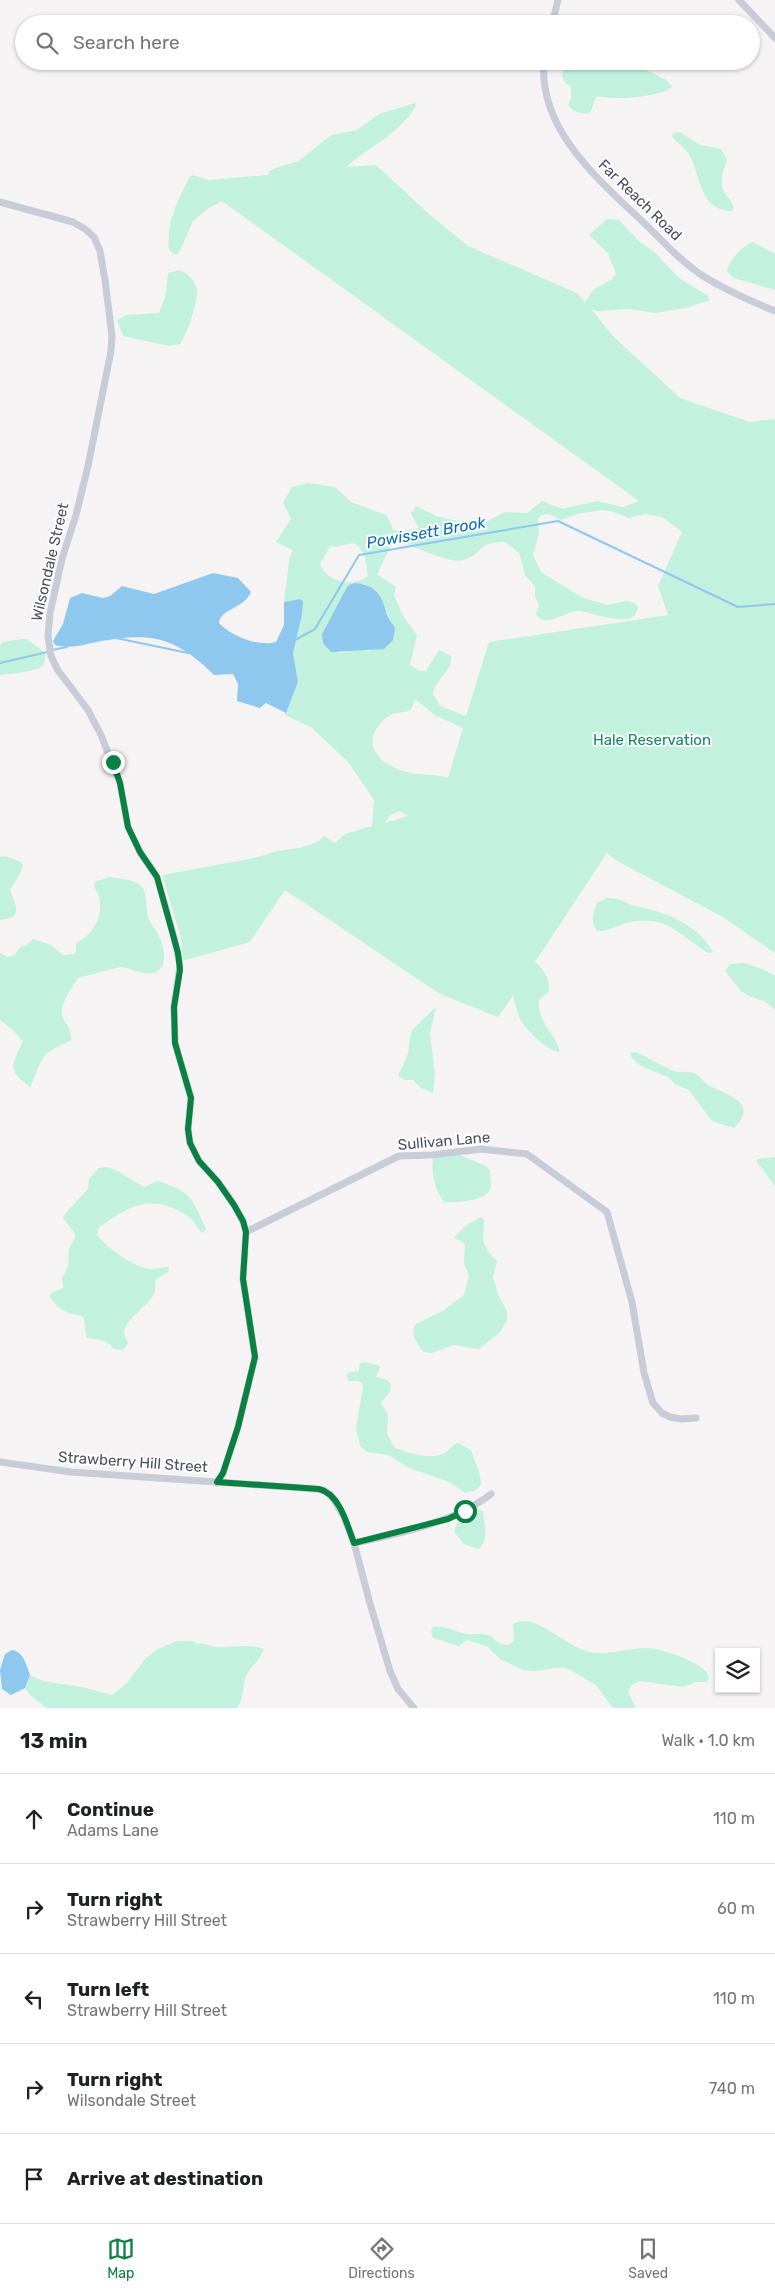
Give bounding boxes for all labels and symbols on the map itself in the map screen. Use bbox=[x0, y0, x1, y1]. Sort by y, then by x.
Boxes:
street label: Far Reach Road bbox=[595, 156, 685, 244]
street label: Wilsondale Street bbox=[28, 501, 72, 623]
water label: Powissett Brook bbox=[365, 513, 488, 552]
park label: Hale Reservation bbox=[593, 731, 711, 749]
route end bbox=[102, 751, 125, 774]
street label: Sullivan Lane bbox=[397, 1128, 491, 1154]
street label: Strawberry Hill Street bbox=[58, 1448, 209, 1476]
route start bbox=[454, 1500, 477, 1523]

